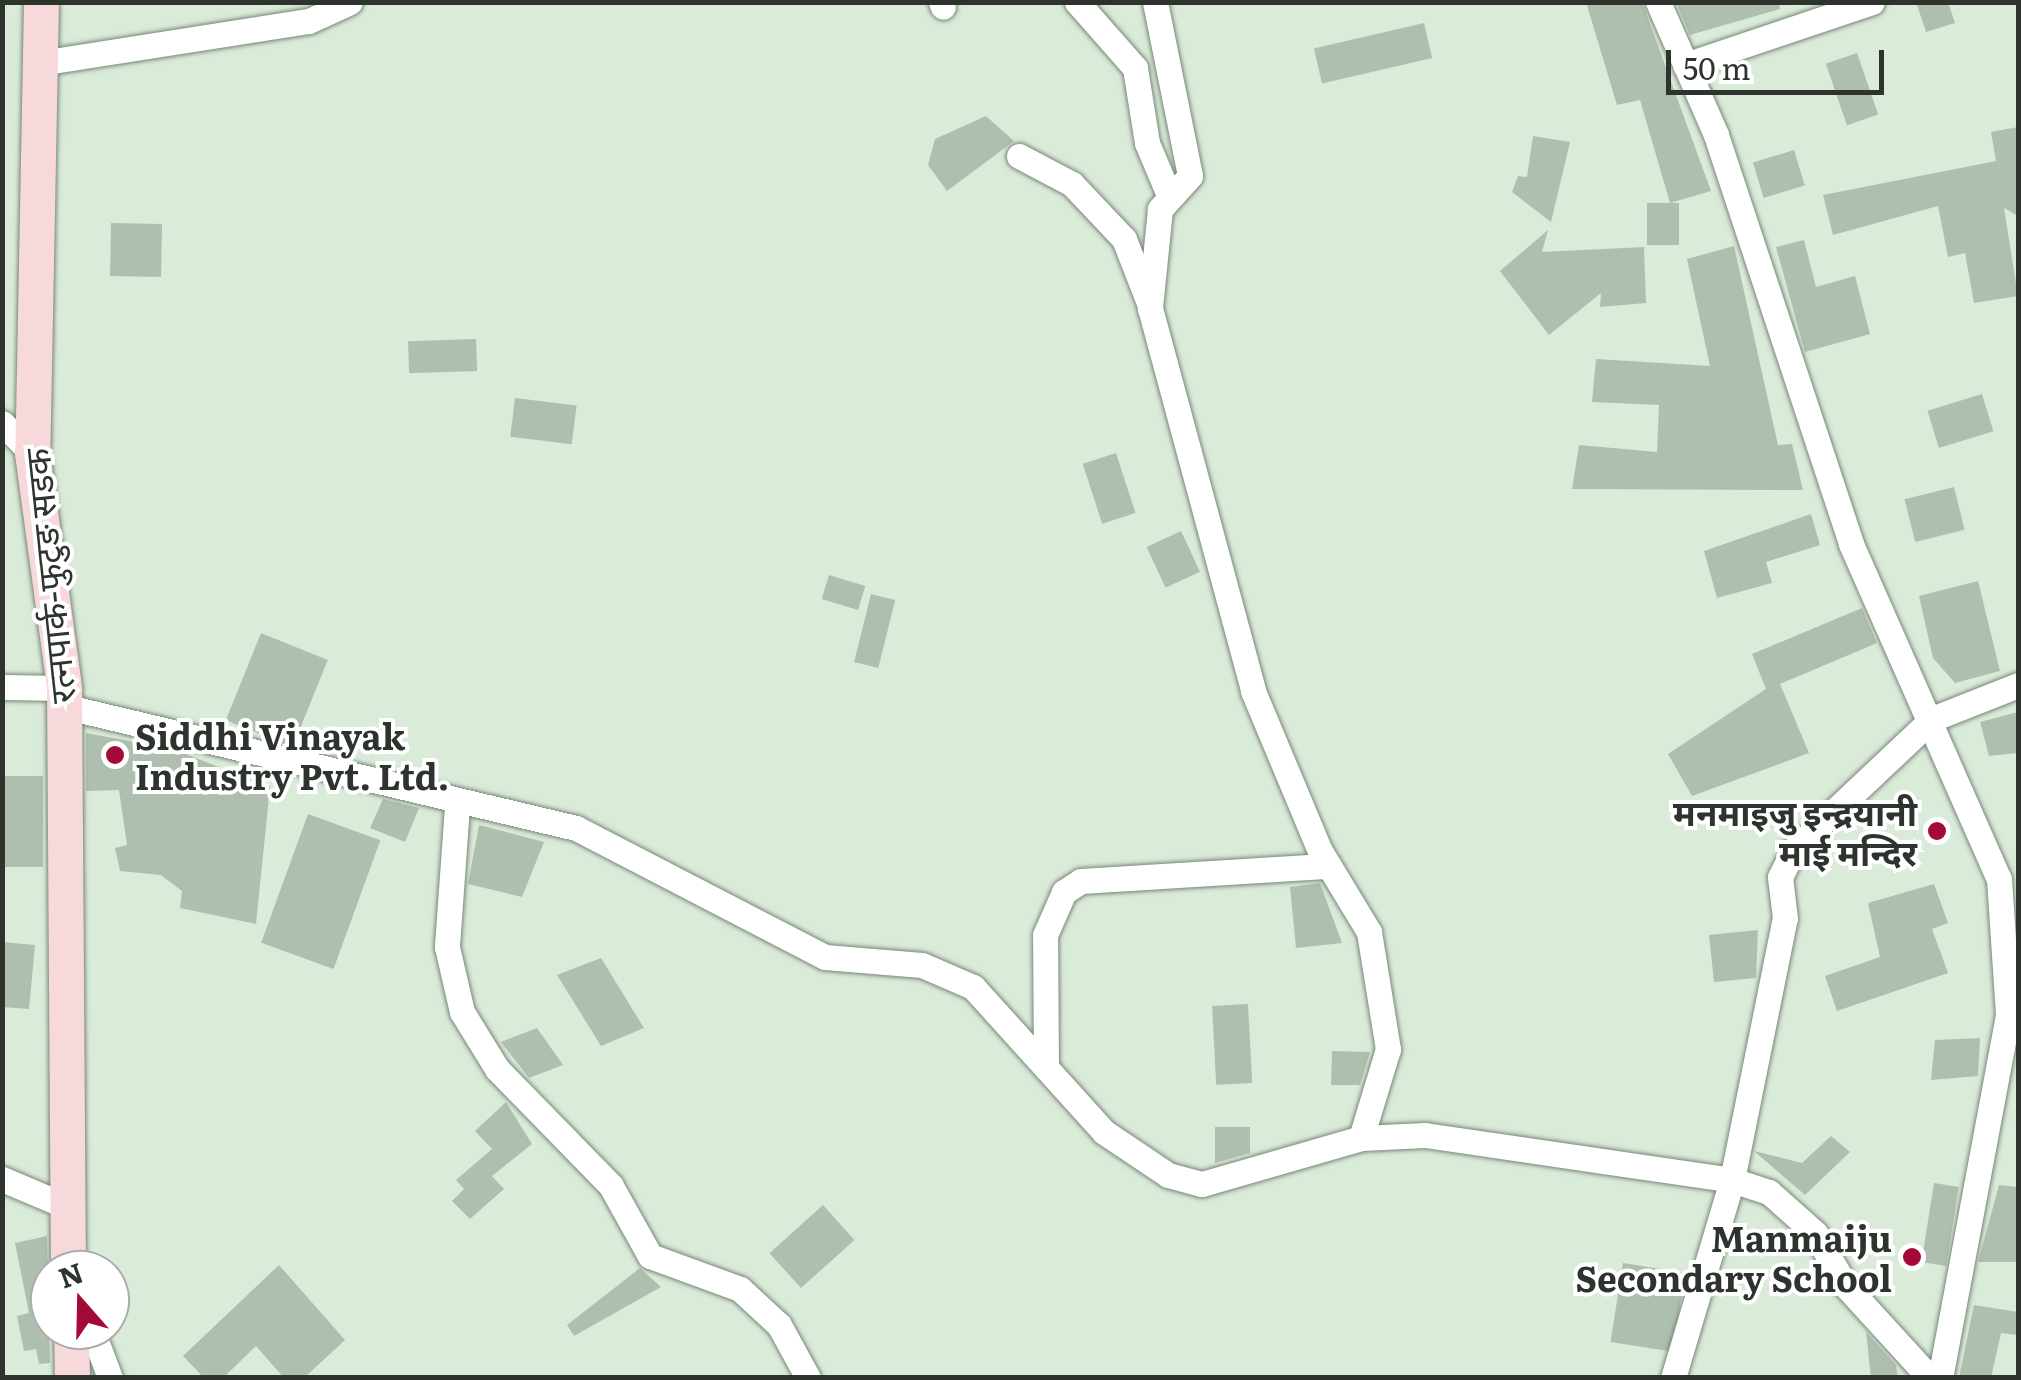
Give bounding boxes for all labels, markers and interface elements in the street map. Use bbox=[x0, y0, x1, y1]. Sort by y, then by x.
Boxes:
scale bar bbox=[1671, 30, 1888, 92]
text: 50 m bbox=[1683, 45, 1751, 89]
street label: रत्नपार्क-फुटुङ सडक bbox=[14, 447, 82, 705]
place label: Siddhi Vinayak Industry Pvt. Ltd. bbox=[135, 714, 449, 796]
marker: Siddhi Vinayak Industry Pvt. Ltd. bbox=[104, 744, 126, 766]
place label: मनमाइजु इन्द्रयानी माई मन्दिर bbox=[1673, 790, 1917, 872]
marker: मनमाइजु इन्द्रयानी माई मन्दिर bbox=[1926, 820, 1948, 842]
place label: Manmaiju Secondary School bbox=[1575, 1216, 1892, 1298]
marker: Manmaiju Secondary School bbox=[1901, 1246, 1923, 1268]
north arrow bbox=[30, 1250, 130, 1350]
text: N bbox=[52, 1250, 89, 1297]

